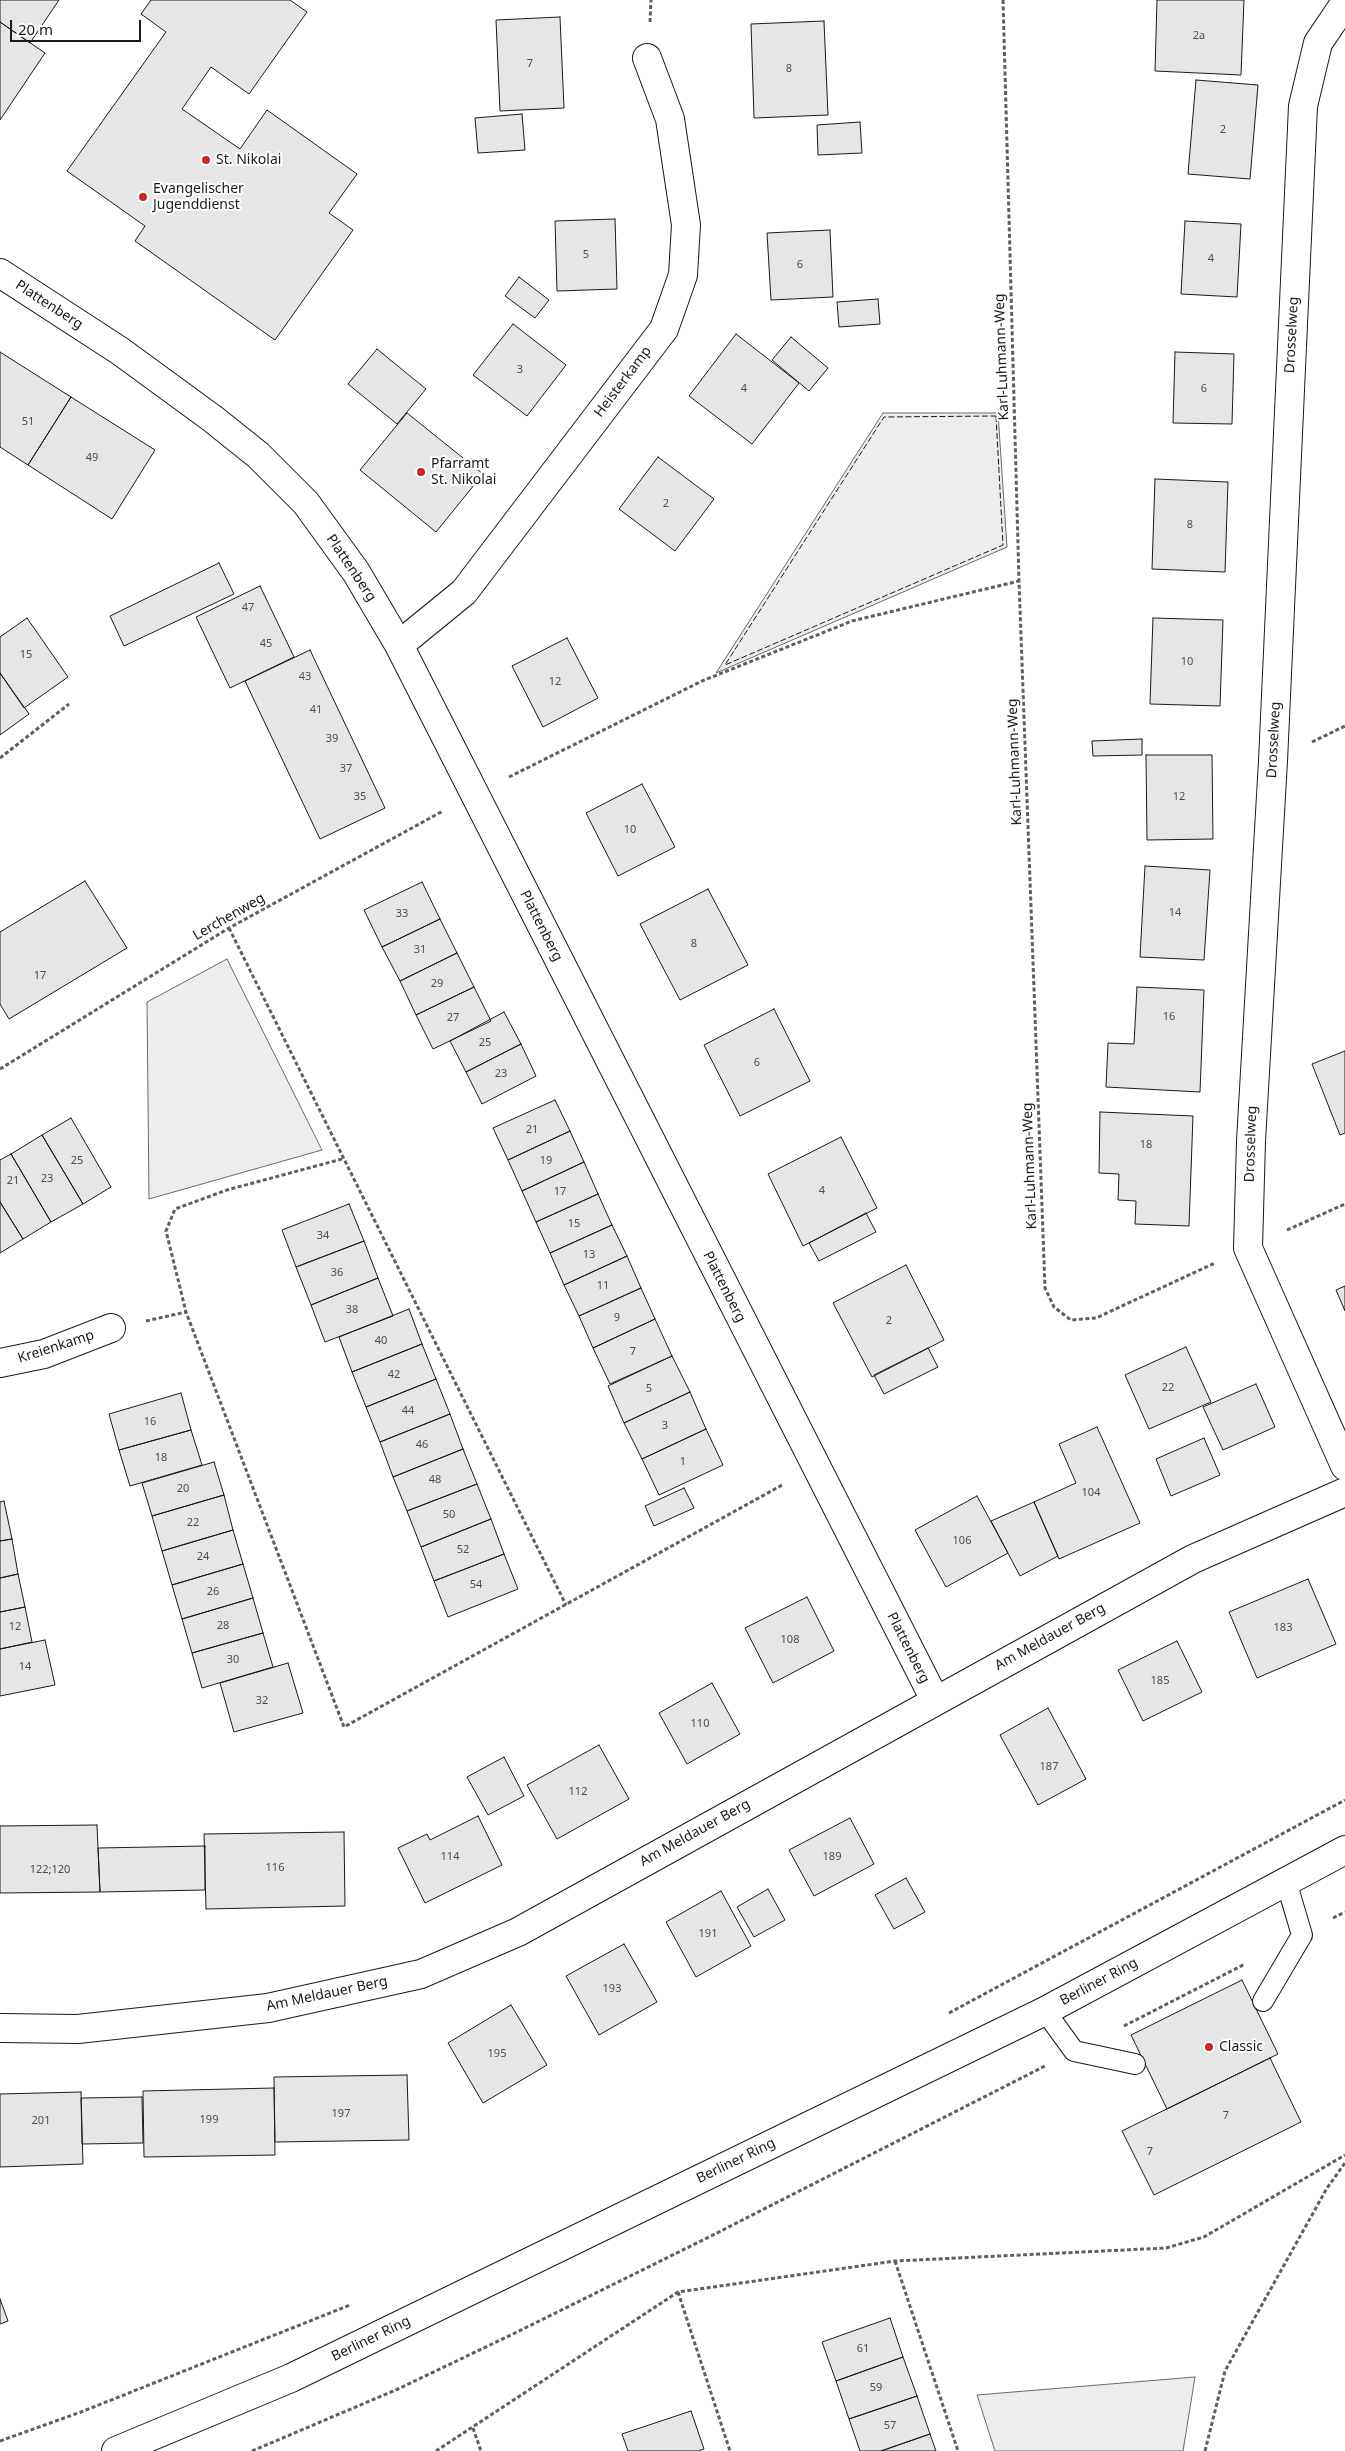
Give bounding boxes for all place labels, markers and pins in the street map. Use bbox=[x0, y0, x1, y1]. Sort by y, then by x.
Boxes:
place label: St. Nikolai bbox=[216, 152, 281, 168]
marker: St. Nikolai bbox=[200, 154, 212, 166]
place label: Evangelischer Jugenddienst bbox=[153, 181, 244, 213]
marker: Evangelischer Jugenddienst bbox=[137, 191, 149, 203]
place label: Pfarramt St. Nikolai bbox=[431, 456, 496, 488]
marker: Pfarramt St. Nikolai bbox=[415, 466, 427, 478]
place label: Classic bbox=[1219, 2039, 1263, 2055]
marker: Classic bbox=[1203, 2041, 1215, 2053]

